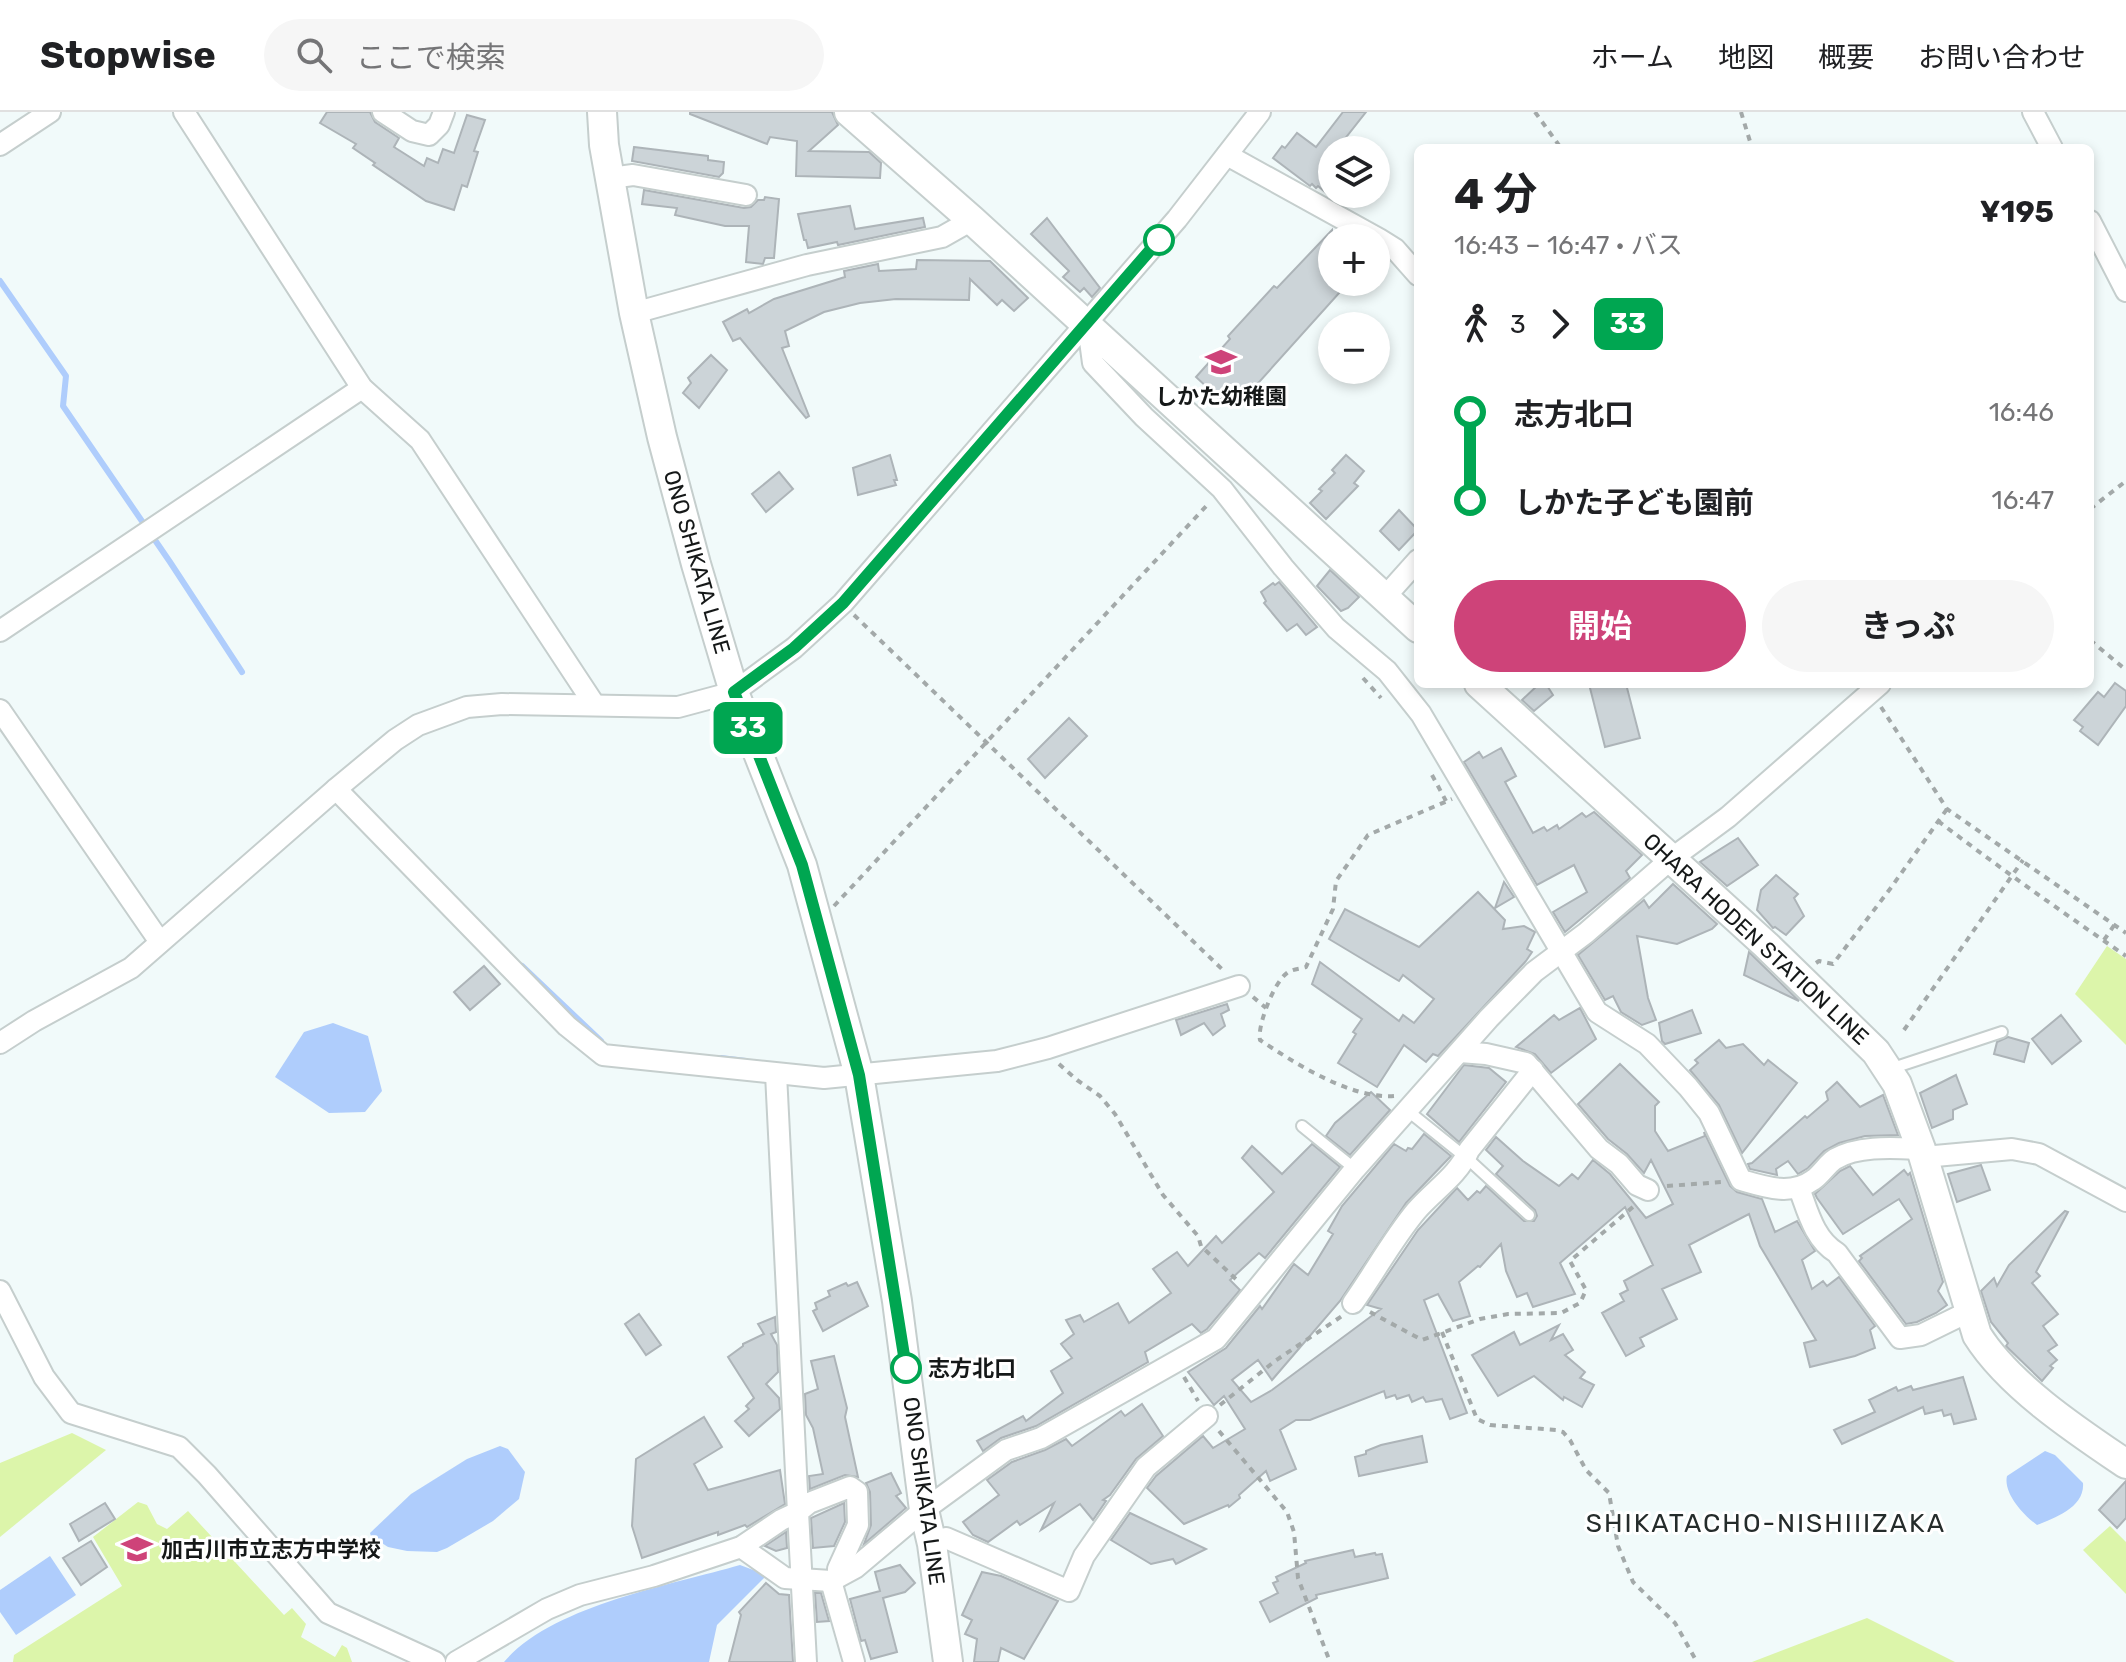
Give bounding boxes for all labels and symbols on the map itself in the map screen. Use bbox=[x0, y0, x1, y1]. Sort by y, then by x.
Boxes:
unlabelled marker bbox=[1144, 225, 1174, 255]
school or university icon: しかた幼稚園 bbox=[1204, 345, 1238, 379]
place label: しかた幼稚園 bbox=[1155, 383, 1287, 410]
street label: ONO SHIKATA LINE bbox=[658, 467, 736, 657]
line badge: 33 bbox=[712, 702, 784, 754]
street label: OHARA HODEN STATION LINE bbox=[1638, 827, 1874, 1051]
marker: 志方北口 bbox=[891, 1353, 921, 1383]
place label: 志方北口 bbox=[928, 1355, 1016, 1382]
street label: ONO SHIKATA LINE bbox=[897, 1395, 951, 1587]
district label: SHIKATACHO-NISHIIIZAKA bbox=[1586, 1508, 1946, 1539]
school or university icon: 加古川市立志方中学校 bbox=[120, 1532, 154, 1566]
place label: 加古川市立志方中学校 bbox=[161, 1536, 381, 1563]

